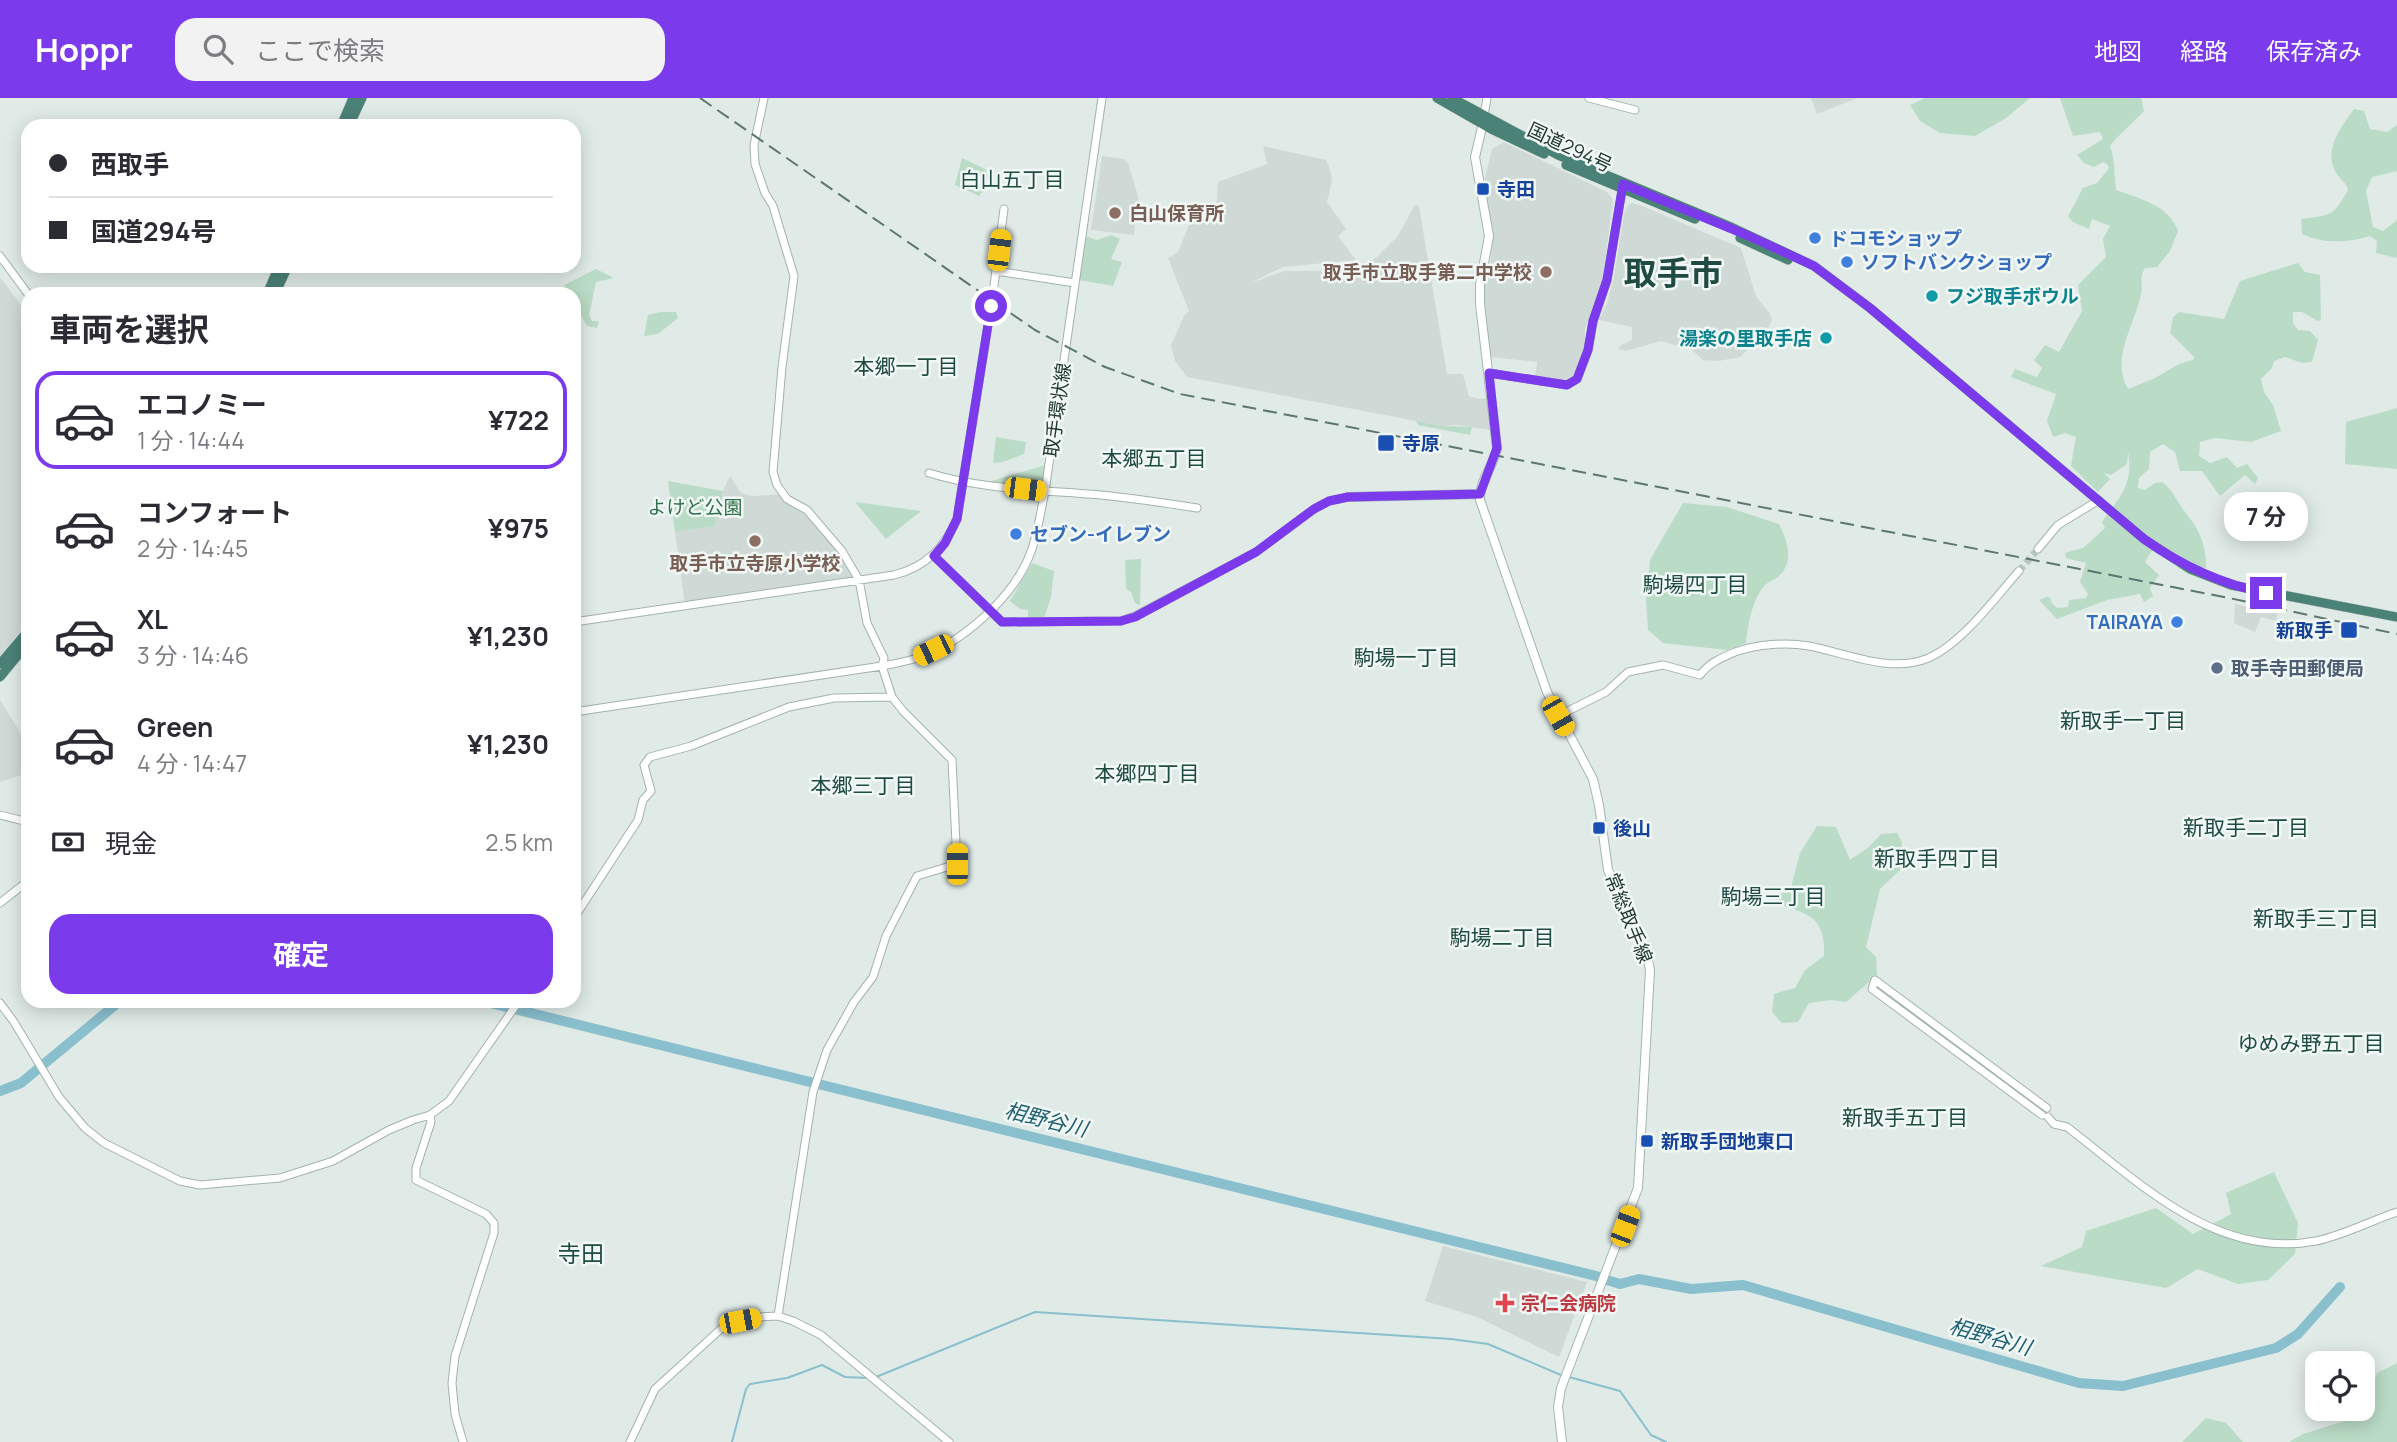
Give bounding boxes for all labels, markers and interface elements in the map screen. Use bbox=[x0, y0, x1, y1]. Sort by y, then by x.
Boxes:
search box bbox=[175, 18, 665, 81]
text: Hoppr bbox=[35, 27, 133, 72]
icon: search bbox=[199, 30, 237, 68]
text: ここで検索 bbox=[255, 32, 385, 68]
text: 地図 bbox=[2094, 34, 2142, 67]
text: 経路 bbox=[2180, 34, 2228, 67]
text: 保存済み bbox=[2266, 34, 2362, 67]
street label: 国道294号 bbox=[1523, 116, 1617, 178]
text: 西取手 bbox=[91, 146, 169, 182]
district label: 白山五丁目 bbox=[960, 165, 1065, 193]
place label: 寺田 bbox=[1497, 176, 1535, 202]
marker: 寺田 bbox=[1475, 181, 1491, 197]
place label: 白山保育所 bbox=[1129, 200, 1224, 226]
marker: 白山保育所 bbox=[1107, 205, 1123, 221]
text: 国道294号 bbox=[91, 213, 216, 249]
place label: ドコモショップ bbox=[1829, 225, 1962, 251]
car bbox=[987, 228, 1012, 272]
marker: ドコモショップ bbox=[1807, 230, 1823, 246]
place label: ソフトバンクショップ bbox=[1861, 249, 2052, 275]
district label: 取手市 bbox=[1624, 250, 1723, 295]
marker: ソフトバンクショップ bbox=[1839, 254, 1855, 270]
place label: 取手市立取手第二中学校 bbox=[1323, 259, 1532, 285]
marker: 取手市立取手第二中学校 bbox=[1538, 264, 1554, 280]
place label: フジ取手ボウル bbox=[1946, 283, 2079, 309]
marker: フジ取手ボウル bbox=[1924, 288, 1940, 304]
route start bbox=[975, 290, 1007, 322]
text: 車両を選択 bbox=[49, 307, 209, 351]
place label: 湯楽の里取手店 bbox=[1679, 325, 1812, 351]
marker: 湯楽の里取手店 bbox=[1818, 330, 1834, 346]
district label: 本郷一丁目 bbox=[854, 352, 959, 380]
street label: 取手環状線 bbox=[1038, 361, 1076, 459]
text: エコノミー bbox=[137, 386, 267, 422]
icon: car bbox=[53, 389, 116, 452]
text: ¥722 bbox=[488, 402, 549, 438]
text: 1 分 · 14:44 bbox=[137, 424, 245, 456]
place label: 寺原 bbox=[1402, 430, 1440, 456]
marker: 寺原 bbox=[1376, 433, 1396, 453]
district label: 本郷五丁目 bbox=[1102, 444, 1207, 472]
car bbox=[1003, 476, 1048, 502]
callout: 7 分 bbox=[2224, 491, 2308, 540]
text: コンフォート bbox=[137, 494, 292, 530]
park label: よけど公園 bbox=[647, 494, 743, 520]
icon: car bbox=[53, 497, 116, 560]
text: 7 分 bbox=[2246, 500, 2286, 532]
text: ¥975 bbox=[488, 510, 549, 546]
place label: セブン-イレブン bbox=[1030, 521, 1171, 547]
marker: セブン-イレブン bbox=[1008, 526, 1024, 542]
text: 2 分 · 14:45 bbox=[137, 532, 248, 564]
marker: 取手市立寺原小学校 bbox=[747, 533, 763, 549]
place label: 取手市立寺原小学校 bbox=[669, 550, 841, 576]
district label: 駒場四丁目 bbox=[1643, 570, 1748, 598]
route end bbox=[2250, 577, 2282, 609]
text: XL bbox=[137, 601, 168, 637]
icon: car bbox=[53, 605, 116, 668]
place label: TAIRAYA bbox=[2087, 609, 2163, 635]
marker: TAIRAYA bbox=[2169, 614, 2185, 630]
place label: 新取手 bbox=[2276, 617, 2333, 643]
text: ¥1,230 bbox=[467, 618, 549, 654]
marker: 新取手 bbox=[2339, 620, 2359, 640]
car bbox=[910, 631, 957, 669]
text: 3 分 · 14:46 bbox=[137, 639, 249, 671]
district label: 駒場一丁目 bbox=[1354, 643, 1459, 671]
place label: 取手寺田郵便局 bbox=[2231, 655, 2364, 681]
marker: 取手寺田郵便局 bbox=[2209, 660, 2225, 676]
car bbox=[1539, 693, 1578, 739]
district label: 新取手一丁目 bbox=[2060, 706, 2186, 734]
text: Green bbox=[137, 709, 213, 745]
icon: car bbox=[53, 713, 116, 776]
text: ¥1,230 bbox=[467, 726, 549, 762]
text: 4 分 · 14:47 bbox=[137, 747, 247, 779]
district label: 本郷四丁目 bbox=[1095, 759, 1200, 787]
district label: 本郷三丁目 bbox=[811, 771, 916, 799]
district label: 新取手二丁目 bbox=[2183, 813, 2309, 841]
place label: 後山 bbox=[1613, 815, 1651, 841]
marker: 後山 bbox=[1591, 820, 1607, 836]
icon: cash bbox=[49, 823, 87, 861]
text: 現金 bbox=[105, 825, 157, 861]
text: 2.5 km bbox=[485, 826, 553, 858]
car bbox=[947, 843, 968, 885]
district label: 新取手四丁目 bbox=[1874, 844, 2000, 872]
street label: 常総取手線 bbox=[1599, 869, 1659, 967]
district label: 駒場三丁目 bbox=[1721, 882, 1826, 910]
district label: 新取手三丁目 bbox=[2253, 904, 2379, 932]
button: 確定 bbox=[49, 914, 553, 994]
district label: 駒場二丁目 bbox=[1450, 923, 1555, 951]
district label: ゆめみ野五丁目 bbox=[2238, 1029, 2385, 1057]
water label: 相野谷川 bbox=[1002, 1095, 1092, 1143]
district label: 新取手五丁目 bbox=[1842, 1103, 1968, 1131]
place label: 新取手団地東口 bbox=[1661, 1128, 1794, 1154]
marker: 新取手団地東口 bbox=[1639, 1133, 1655, 1149]
car bbox=[1608, 1203, 1643, 1249]
district label: 寺田 bbox=[558, 1237, 604, 1269]
place label: 宗仁会病院 bbox=[1521, 1290, 1616, 1316]
marker: 宗仁会病院 bbox=[1495, 1293, 1515, 1313]
car bbox=[718, 1307, 763, 1335]
water label: 相野谷川 bbox=[1946, 1311, 2036, 1362]
map controls bbox=[2305, 1351, 2375, 1421]
button: locate bbox=[2305, 1351, 2375, 1421]

